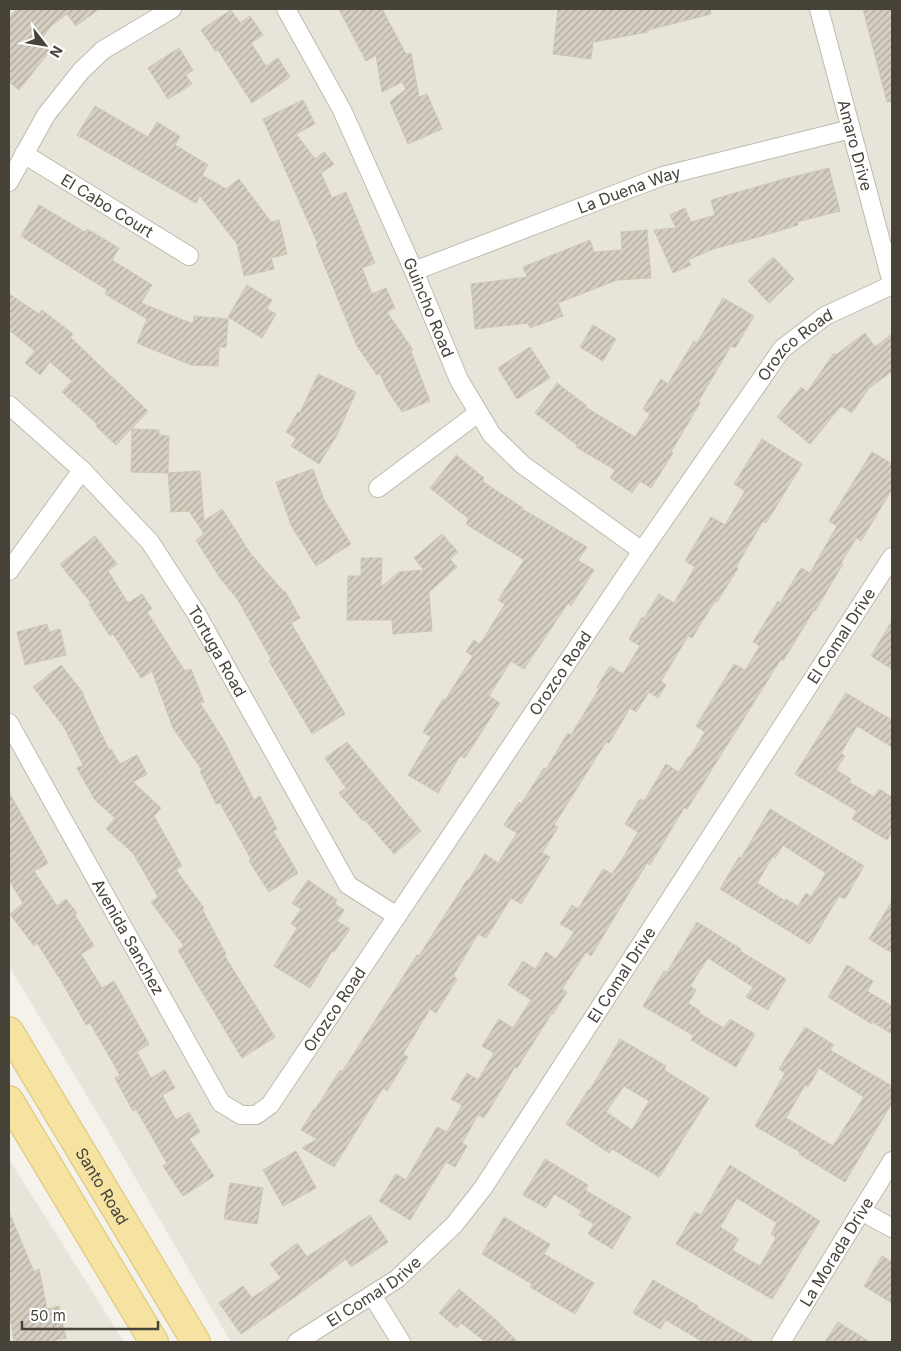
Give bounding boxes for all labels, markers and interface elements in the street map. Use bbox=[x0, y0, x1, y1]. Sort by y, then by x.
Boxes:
north arrow bbox=[20, 20, 70, 70]
text: N bbox=[47, 43, 67, 61]
street label: Amaro Drive bbox=[834, 97, 877, 193]
street label: La Duena Way bbox=[575, 162, 683, 218]
street label: El Cabo Court bbox=[58, 169, 157, 242]
street label: Guincho Road bbox=[399, 254, 458, 360]
street label: Orozco Road bbox=[753, 304, 836, 385]
street label: El Comal Drive bbox=[803, 584, 879, 687]
street label: Tortuga Road bbox=[184, 602, 251, 700]
street label: Orozco Road bbox=[525, 627, 596, 719]
street label: Avenida Sanchez bbox=[88, 875, 169, 999]
street label: El Comal Drive bbox=[583, 923, 660, 1026]
street label: Orozco Road bbox=[299, 963, 370, 1055]
street label: Santo Road bbox=[71, 1144, 133, 1228]
street label: La Morada Drive bbox=[795, 1193, 878, 1310]
street label: El Comal Drive bbox=[323, 1252, 425, 1331]
scale bar bbox=[22, 1298, 159, 1330]
text: 50 m bbox=[30, 1306, 66, 1325]

